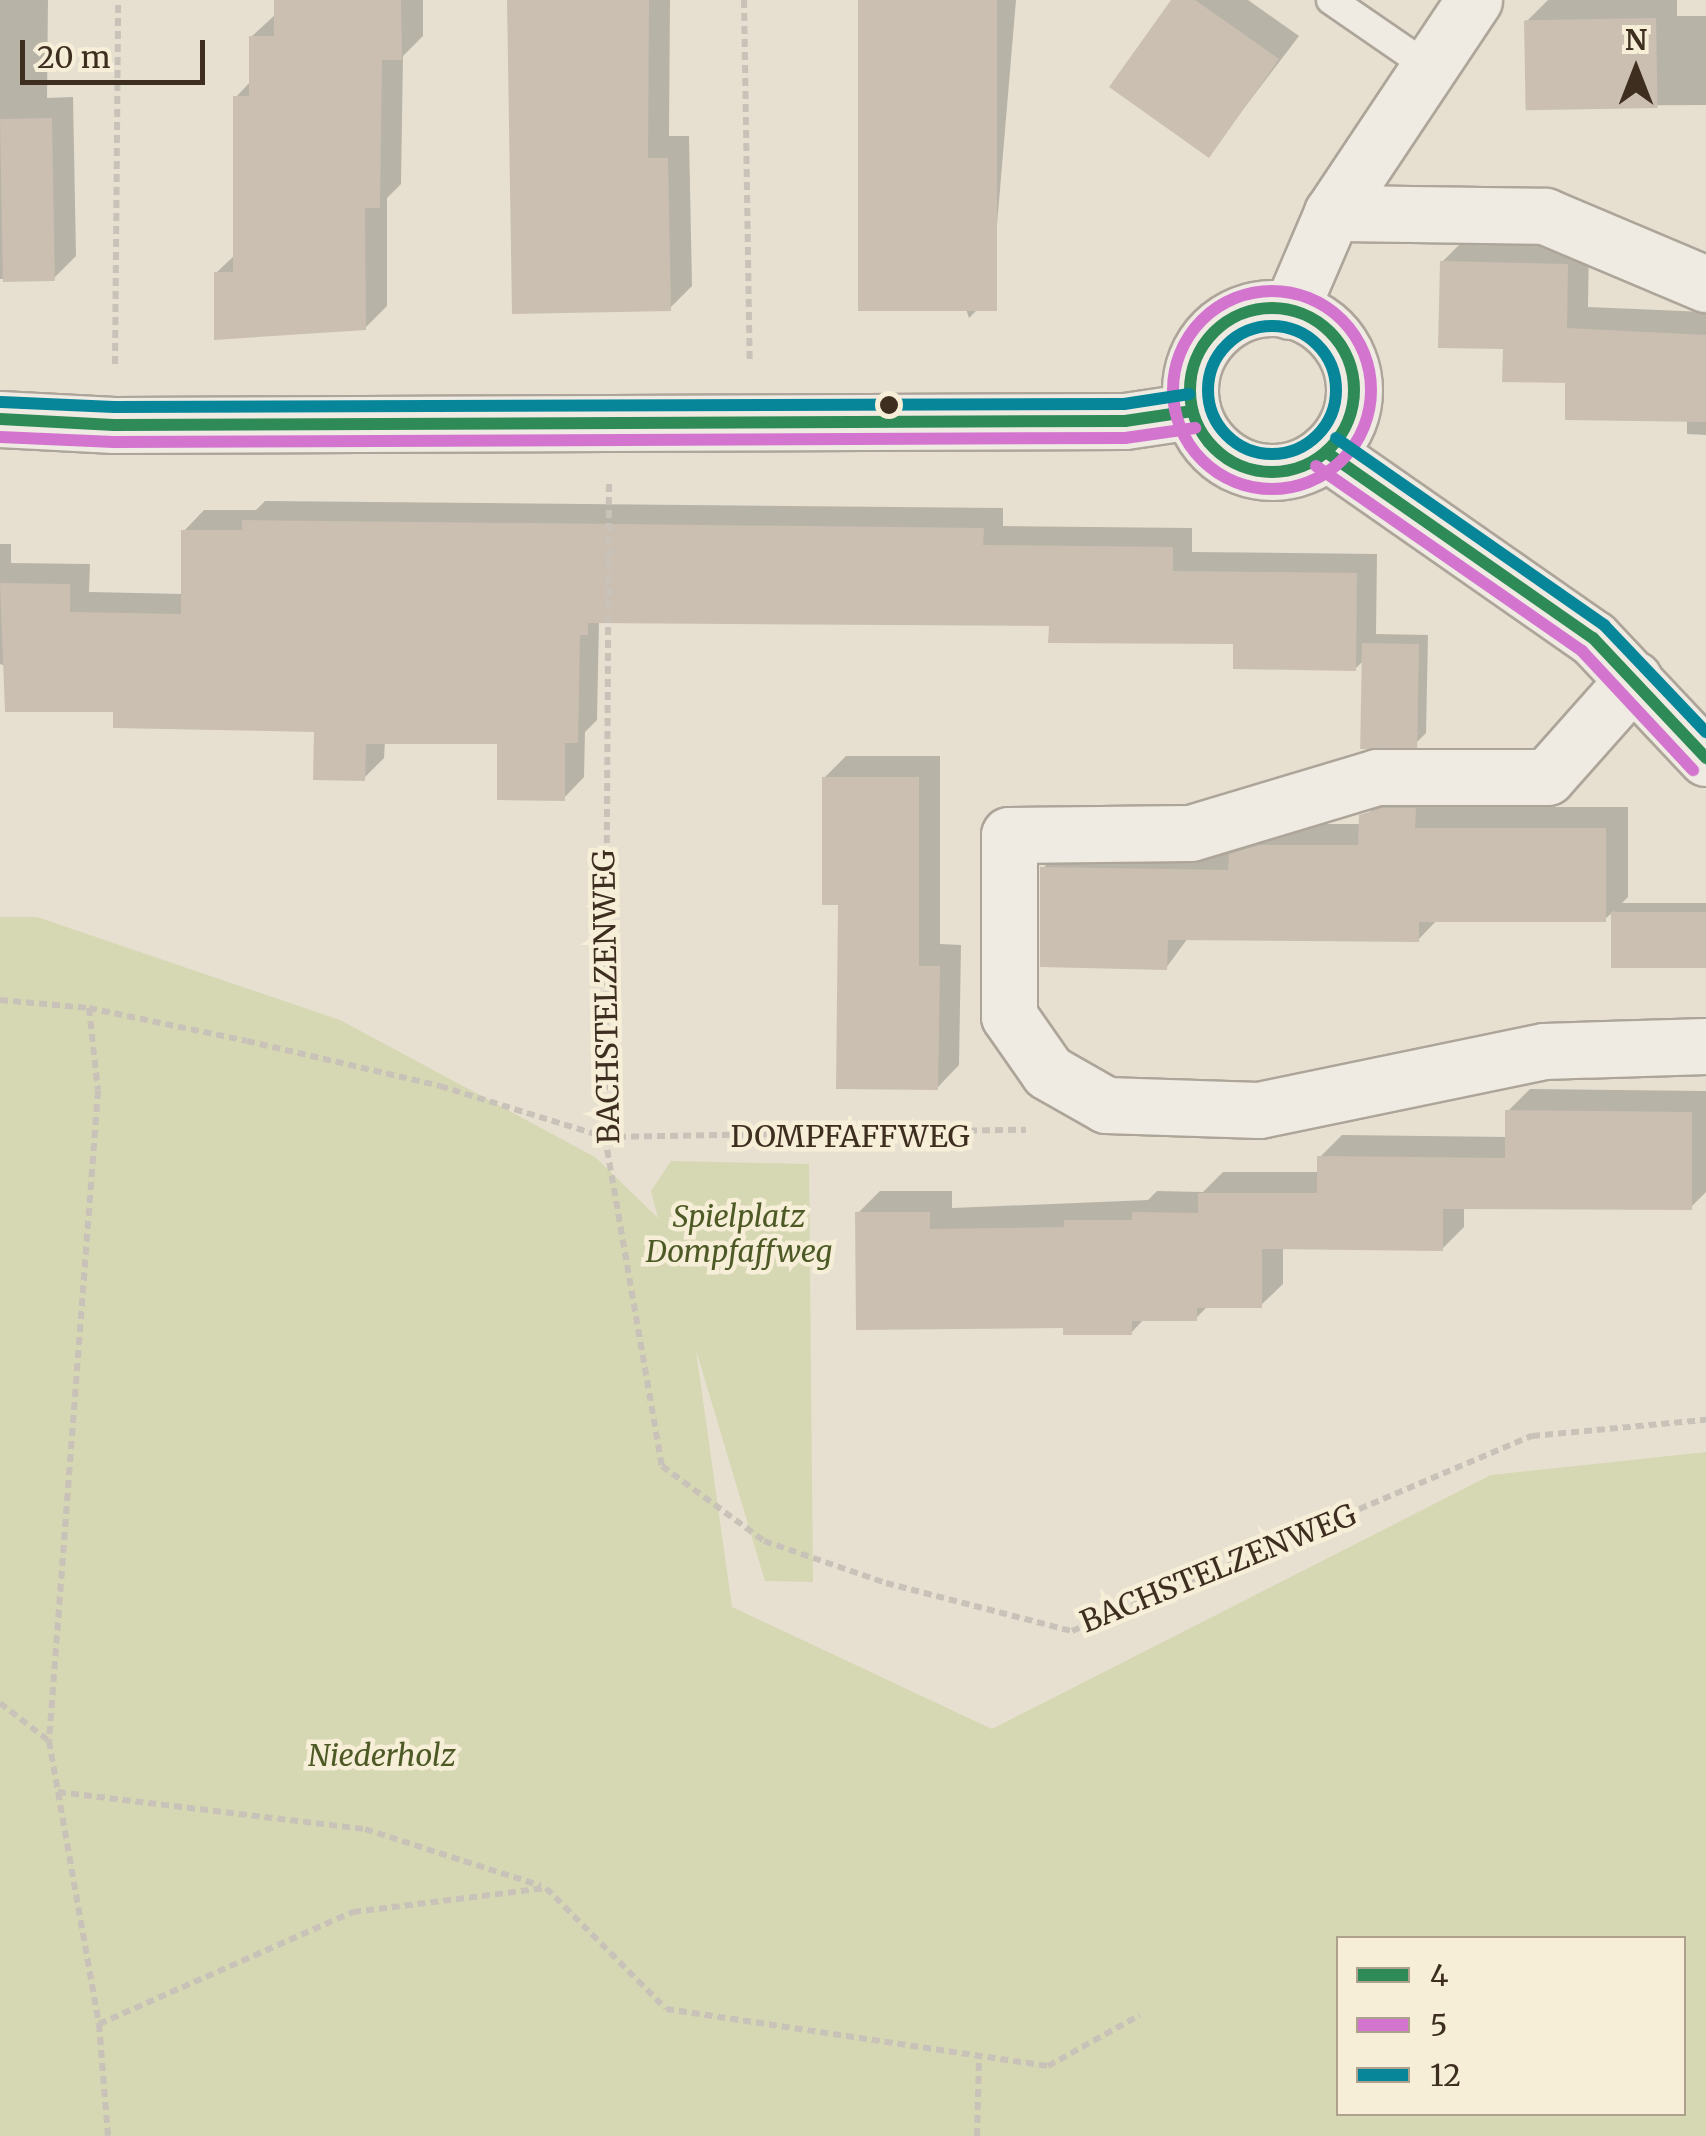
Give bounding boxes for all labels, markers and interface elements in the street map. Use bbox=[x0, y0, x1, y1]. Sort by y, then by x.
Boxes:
scale bar bbox=[25, 20, 210, 82]
north arrow bbox=[1586, 20, 1686, 120]
text: N bbox=[1625, 22, 1647, 58]
text: 20 m bbox=[37, 38, 110, 76]
unlabelled marker bbox=[879, 395, 899, 415]
street label: BACHSTELZENWEG bbox=[585, 850, 627, 1144]
street label: DOMPFAFFWEG bbox=[730, 1118, 970, 1154]
park label: Spielplatz Dompfaffweg bbox=[646, 1198, 832, 1268]
street label: BACHSTELZENWEG bbox=[1075, 1496, 1361, 1640]
park label: Niederholz bbox=[308, 1737, 456, 1773]
legend bbox=[1336, 1936, 1686, 2116]
text: 4 bbox=[1430, 1956, 1448, 1994]
text: 5 bbox=[1430, 2006, 1448, 2044]
text: 12 bbox=[1430, 2056, 1461, 2094]

